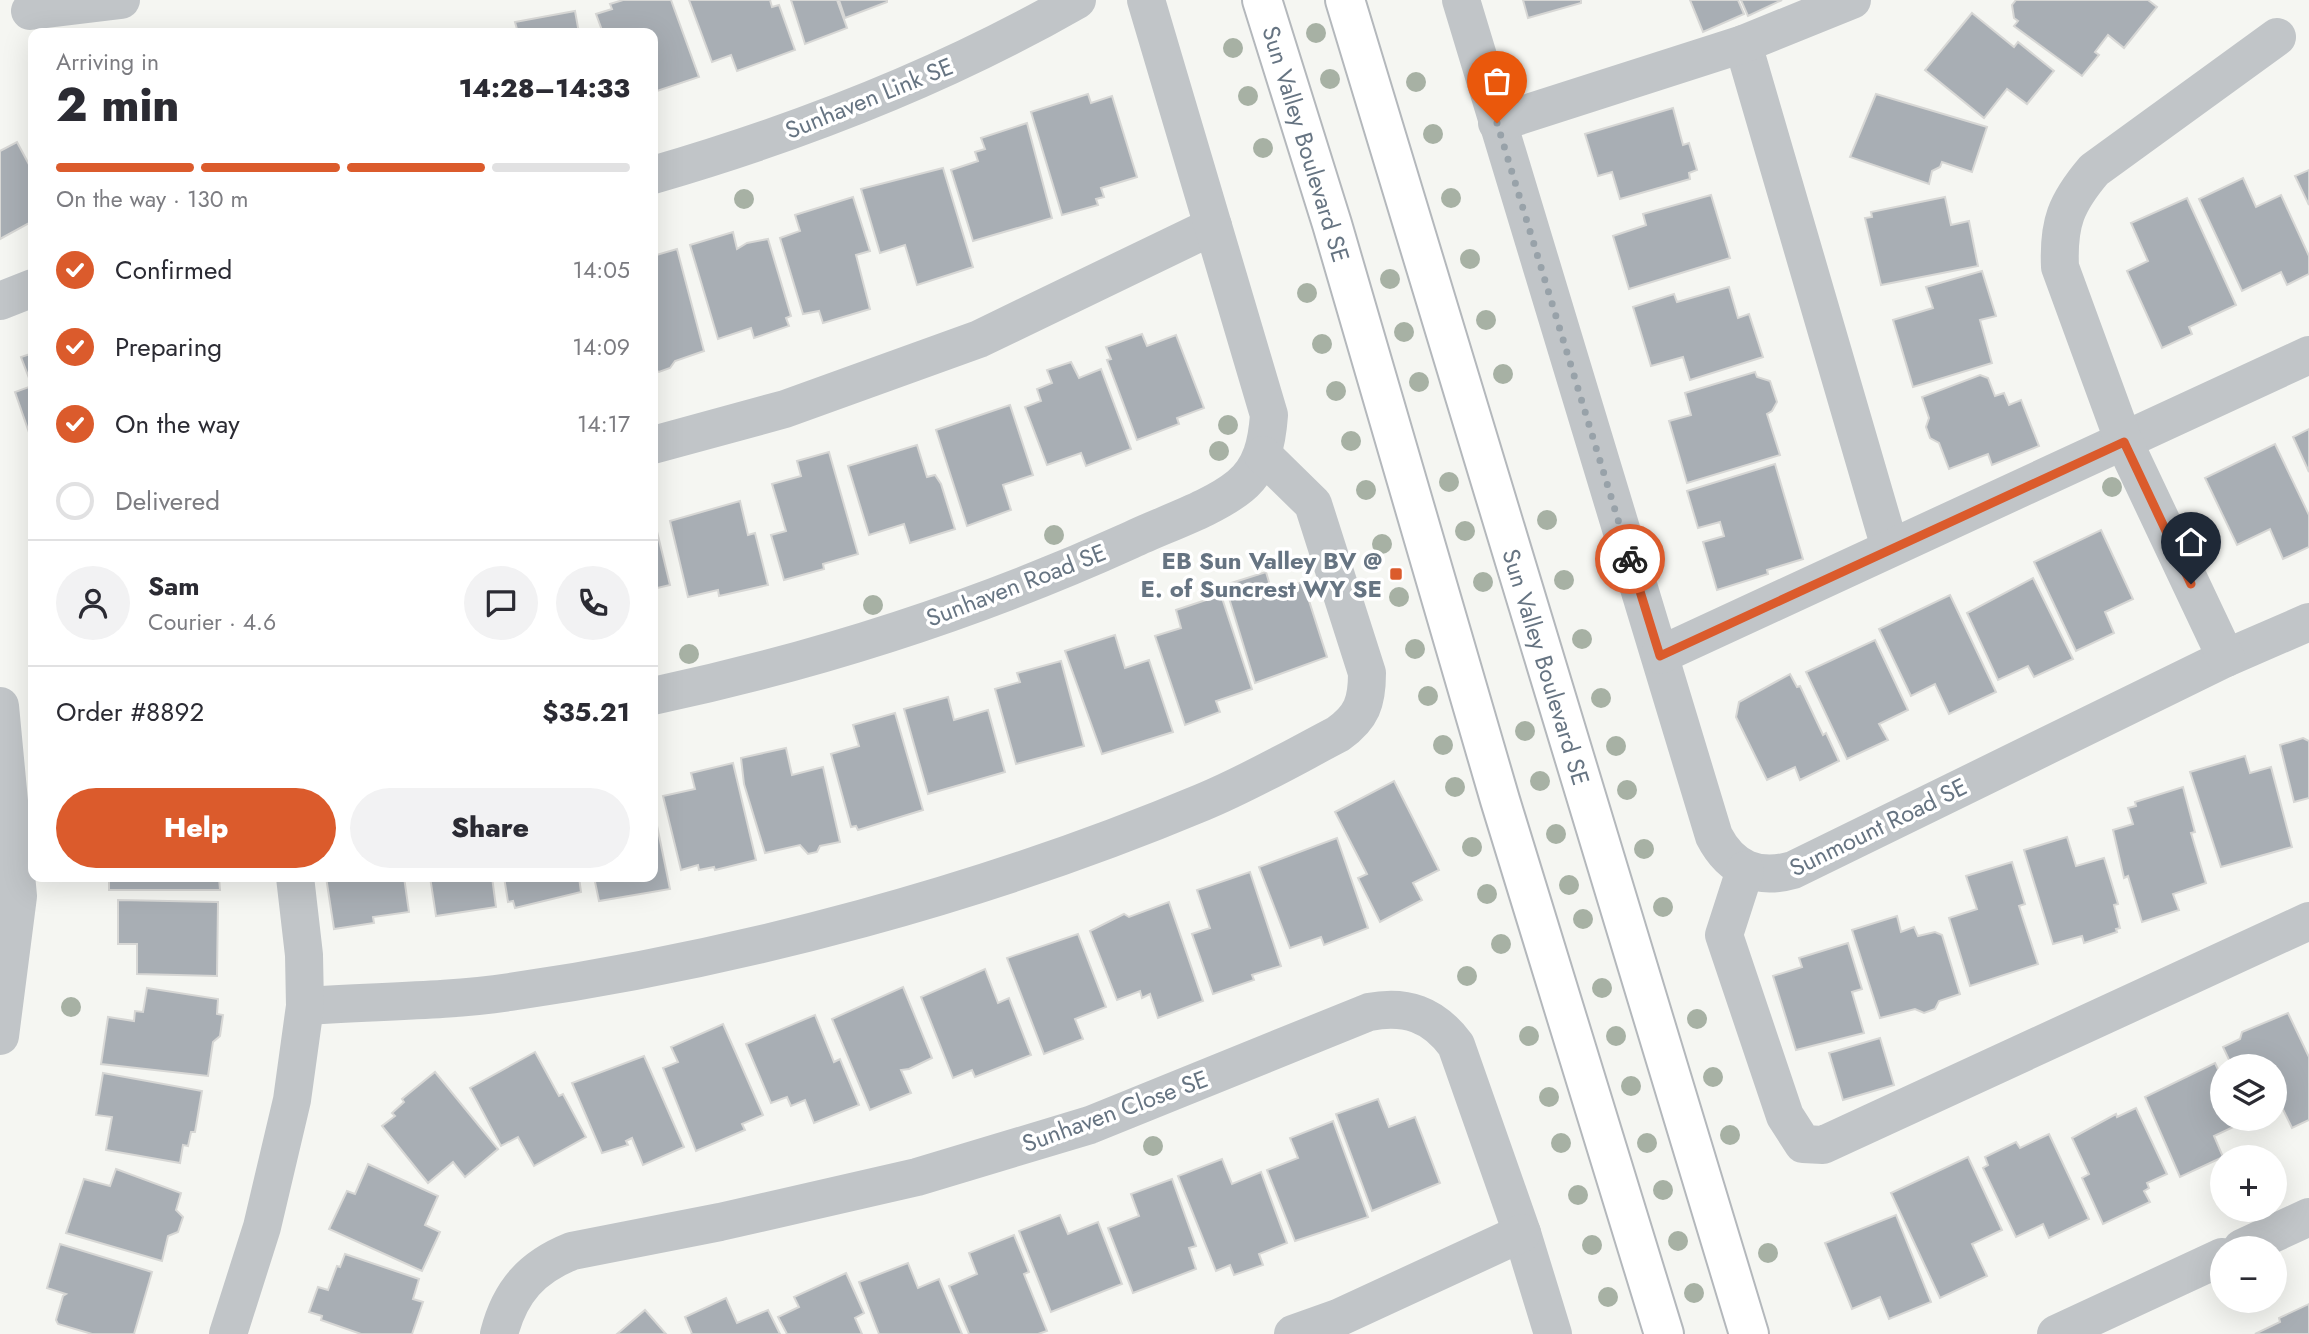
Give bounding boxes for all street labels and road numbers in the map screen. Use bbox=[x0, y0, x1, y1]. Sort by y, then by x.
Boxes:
street label: Sun Valley Boulevard SE bbox=[1253, 21, 1359, 267]
street label: Sunhaven Link SE bbox=[780, 48, 958, 148]
street label: Sunhaven Road SE bbox=[921, 535, 1111, 635]
street label: Sun Valley Boulevard SE bbox=[1493, 544, 1599, 790]
street label: Sunmount Road SE bbox=[1783, 769, 1973, 885]
street label: Sunhaven Close SE bbox=[1017, 1061, 1213, 1161]

